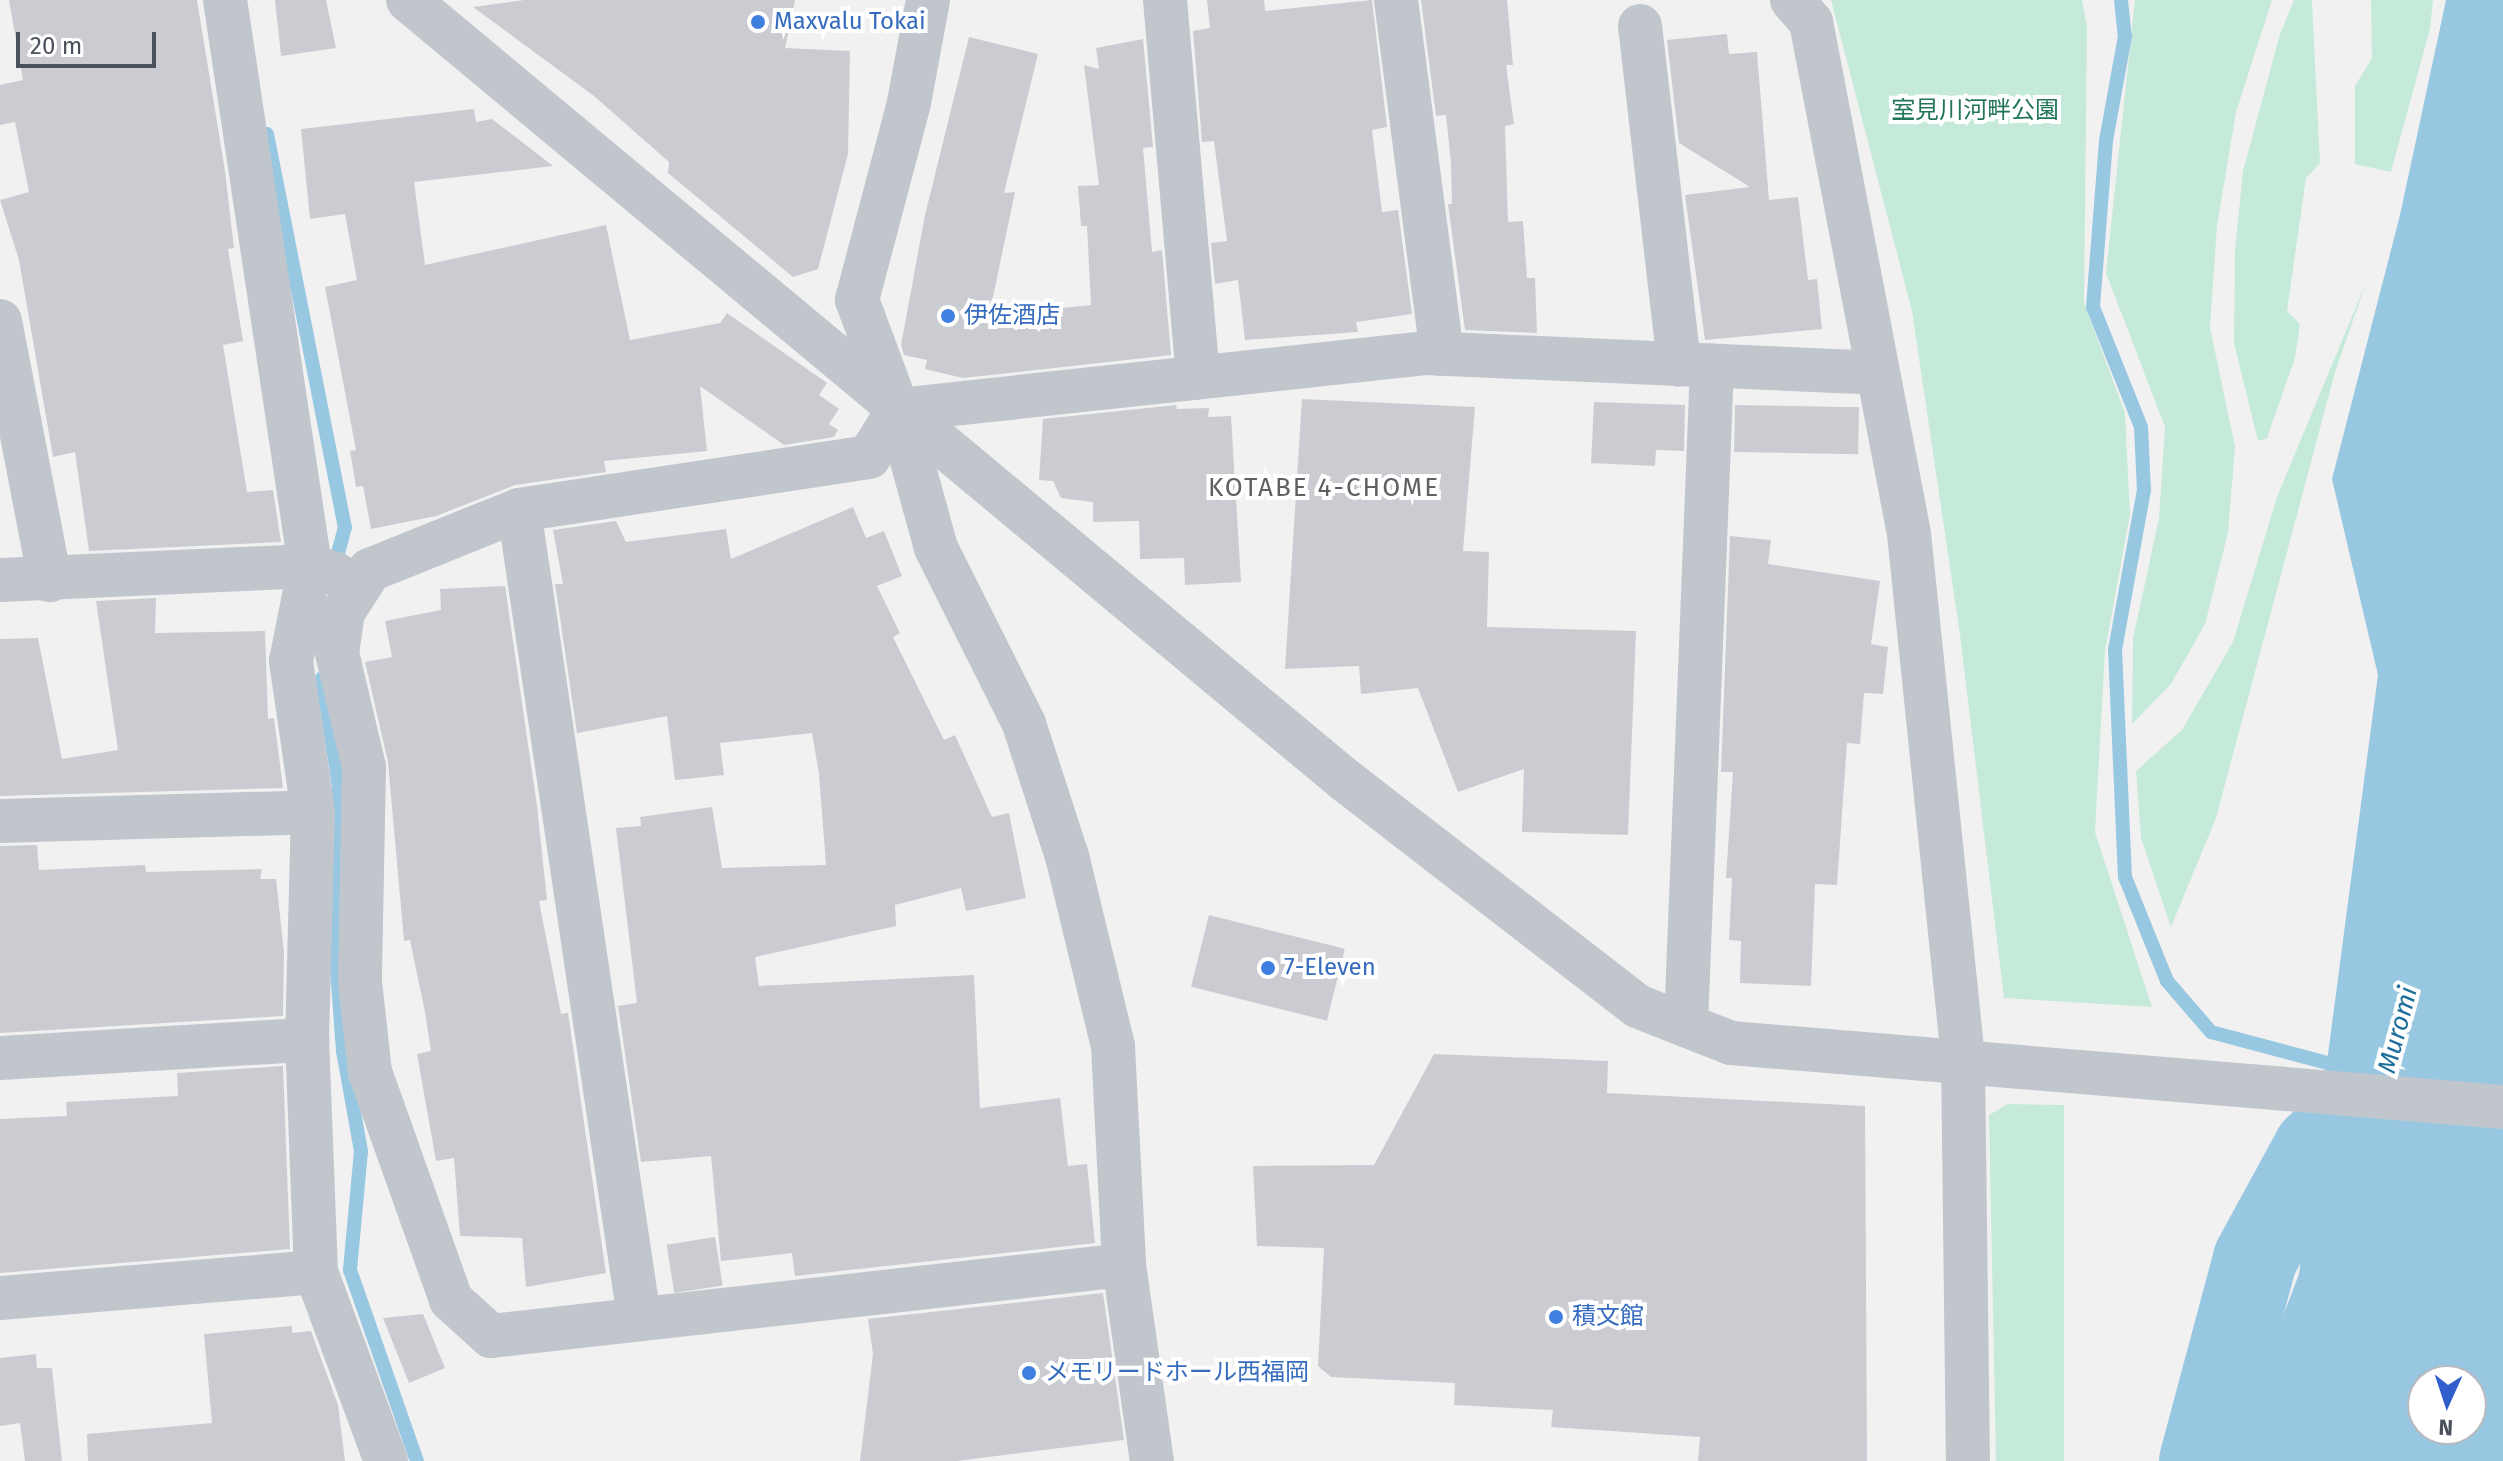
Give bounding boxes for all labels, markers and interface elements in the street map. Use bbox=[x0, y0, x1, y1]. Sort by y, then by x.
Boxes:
place label: Maxvalu Tokai bbox=[774, 8, 926, 36]
marker: Maxvalu Tokai bbox=[749, 13, 767, 31]
scale bar bbox=[20, 16, 160, 66]
text: 20 m bbox=[30, 32, 82, 60]
park label: 室見川河畔公園 bbox=[1891, 97, 2059, 125]
place label: 伊佐酒店 bbox=[964, 302, 1060, 330]
marker: 伊佐酒店 bbox=[939, 307, 957, 325]
district label: KOTABE 4-CHOME bbox=[1208, 472, 1440, 504]
place label: 7-Eleven bbox=[1284, 954, 1376, 982]
marker: 7-Eleven bbox=[1259, 959, 1277, 977]
water label: Muromi bbox=[2371, 983, 2425, 1077]
place label: 積文館 bbox=[1572, 1303, 1644, 1331]
marker: 積文館 bbox=[1547, 1308, 1565, 1326]
place label: メモリードホール西福岡 bbox=[1045, 1359, 1309, 1387]
marker: メモリードホール西福岡 bbox=[1020, 1364, 1038, 1382]
north arrow bbox=[2407, 1365, 2487, 1445]
text: N bbox=[2438, 1414, 2454, 1441]

